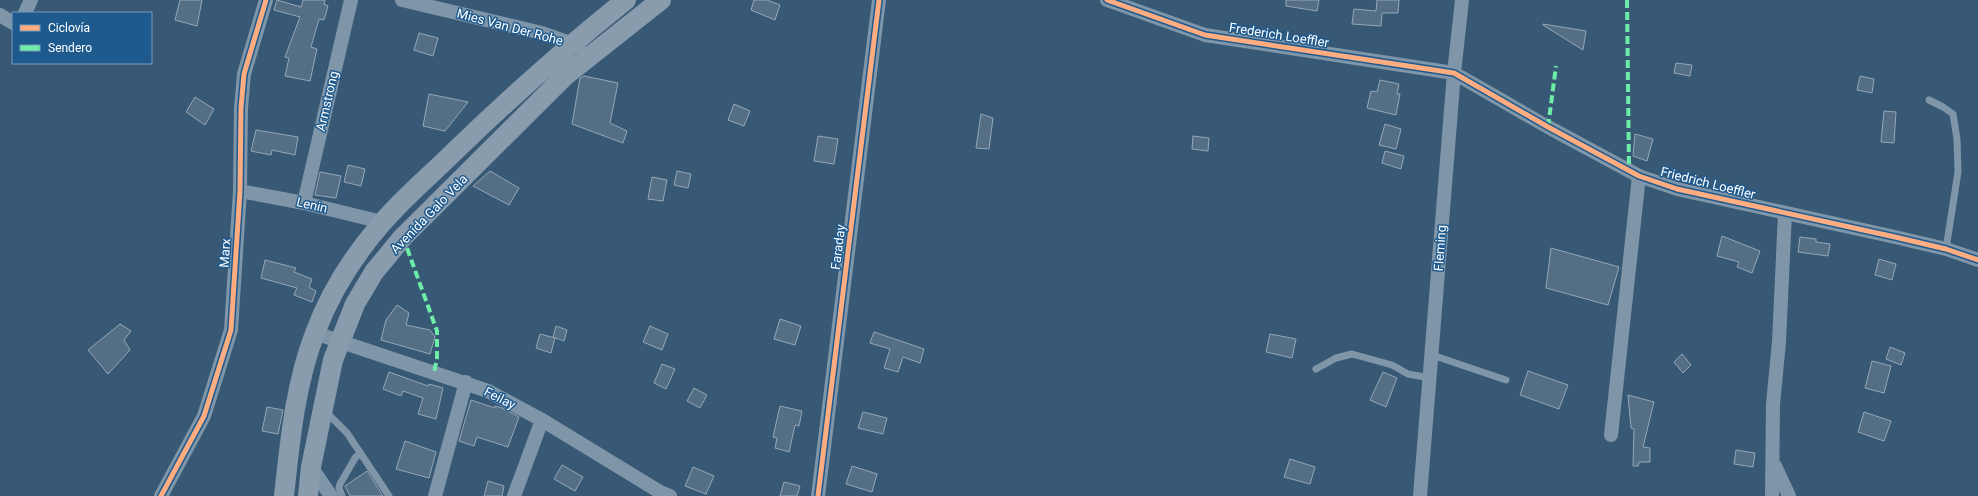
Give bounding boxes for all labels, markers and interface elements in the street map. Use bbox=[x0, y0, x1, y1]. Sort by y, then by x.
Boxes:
street label: Mies Van Der Rohe bbox=[455, 6, 565, 48]
legend bbox=[12, 12, 152, 64]
street label: Frederich Loeffler bbox=[1228, 20, 1331, 50]
text: Ciclovía bbox=[48, 21, 90, 35]
text: Sendero bbox=[48, 41, 92, 55]
street label: Armstrong bbox=[313, 69, 341, 133]
street label: Friedrich Loeffler bbox=[1659, 164, 1758, 202]
street label: Avenida Galo Vela bbox=[387, 171, 471, 257]
street label: Lenin bbox=[295, 194, 329, 216]
street label: Faraday bbox=[828, 223, 848, 271]
street label: Fleming bbox=[1431, 224, 1449, 272]
street label: Marx bbox=[216, 237, 234, 268]
street label: Feilay bbox=[482, 384, 518, 412]

